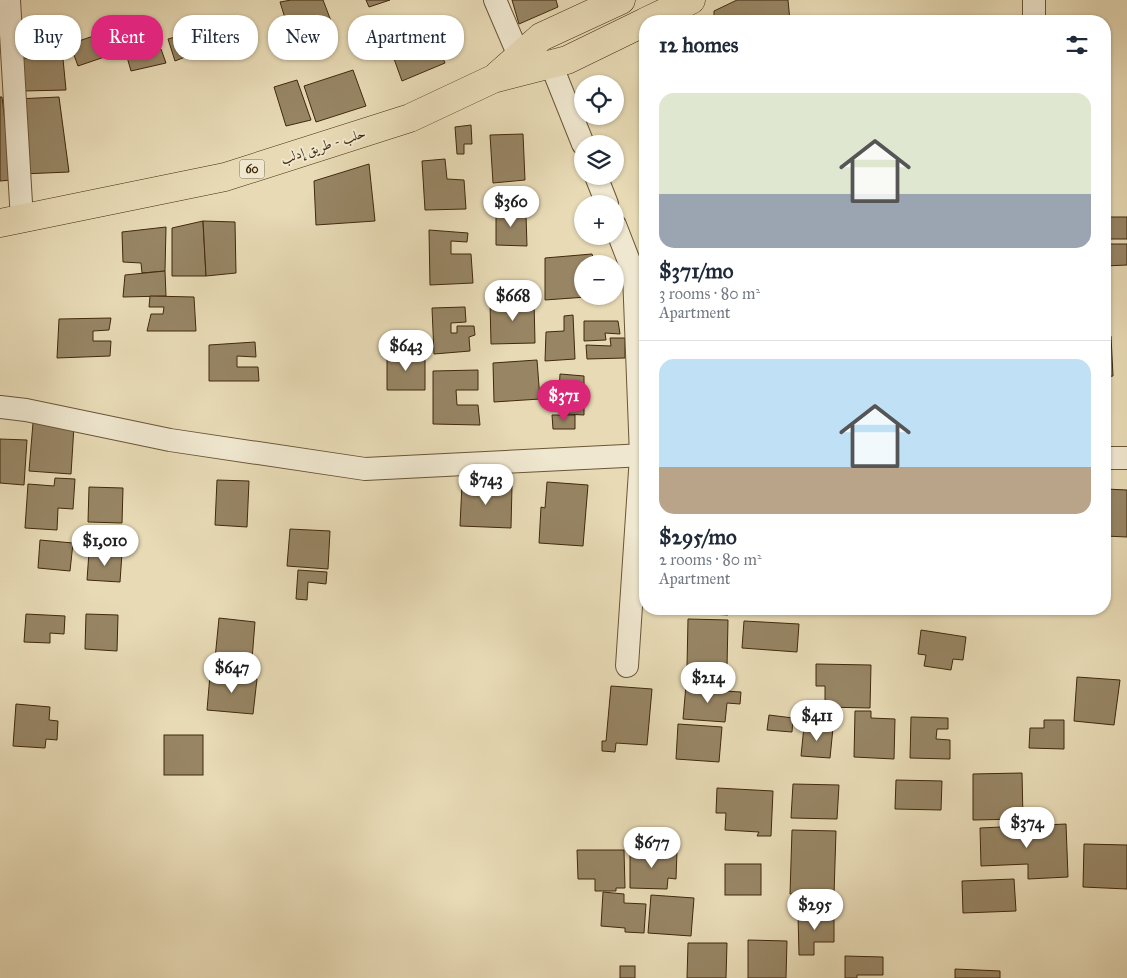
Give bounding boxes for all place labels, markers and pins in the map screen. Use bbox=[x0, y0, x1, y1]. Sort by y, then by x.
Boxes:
pin: $360 bbox=[481, 186, 541, 228]
pin: $668 bbox=[483, 280, 543, 322]
pin: $643 bbox=[376, 330, 436, 372]
pin: $371 bbox=[534, 380, 594, 422]
pin: $743 bbox=[456, 464, 516, 506]
pin: $1,010 bbox=[64, 524, 146, 567]
pin: $647 bbox=[202, 652, 262, 694]
pin: $214 bbox=[678, 662, 738, 704]
pin: $411 bbox=[787, 700, 847, 742]
pin: $374 bbox=[997, 806, 1057, 849]
pin: $677 bbox=[622, 826, 682, 869]
pin: $295 bbox=[785, 888, 845, 931]

